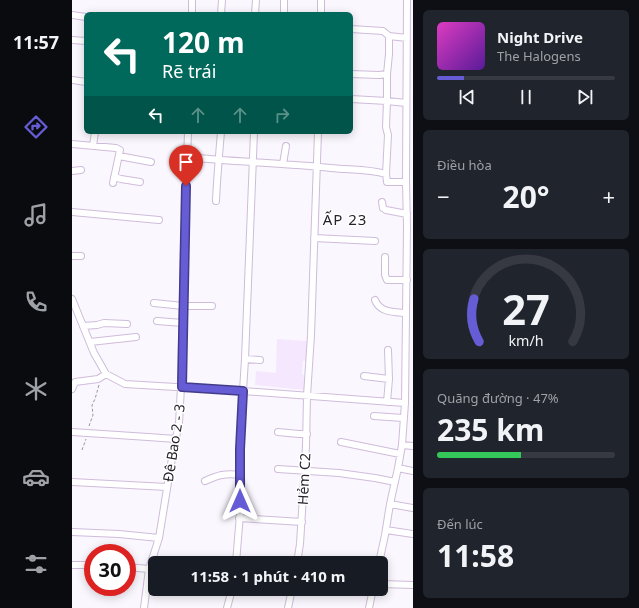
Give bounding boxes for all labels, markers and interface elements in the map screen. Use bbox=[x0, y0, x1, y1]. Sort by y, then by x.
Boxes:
text: 120 m bbox=[162, 23, 245, 61]
text: Night Drive bbox=[497, 27, 583, 47]
icon: left bbox=[96, 28, 148, 80]
text: 11:57 bbox=[13, 30, 59, 54]
text: The Halogens bbox=[497, 47, 581, 65]
text: Rẽ trái bbox=[162, 59, 216, 83]
icon: previous bbox=[456, 86, 478, 108]
icon: pause bbox=[515, 86, 537, 108]
icon: next bbox=[574, 86, 596, 108]
icon: left bbox=[145, 104, 167, 126]
icon: ahead bbox=[187, 104, 209, 126]
icon: ahead bbox=[229, 104, 251, 126]
icon: right bbox=[271, 104, 293, 126]
icon: directions bbox=[22, 113, 50, 141]
pin bbox=[169, 145, 203, 186]
icon: arrive bbox=[175, 151, 197, 173]
text: Điều hòa bbox=[437, 156, 492, 174]
text: 20° bbox=[502, 176, 550, 217]
text: − bbox=[437, 181, 450, 211]
text: + bbox=[602, 181, 615, 211]
icon: music bbox=[22, 201, 50, 229]
district label: ẤP 23 bbox=[323, 209, 367, 229]
text: 27 bbox=[502, 281, 550, 337]
icon: phone bbox=[22, 288, 50, 316]
text: km/h bbox=[508, 331, 544, 350]
icon: climate bbox=[22, 375, 50, 403]
text: Quãng đường · 47% bbox=[437, 389, 559, 407]
street label: Đê Bao 2 - 3 bbox=[158, 403, 189, 483]
text: 235 km bbox=[437, 409, 544, 450]
street label: Hẻm C2 bbox=[293, 453, 314, 505]
icon: car bbox=[22, 463, 50, 491]
position arrow bbox=[219, 480, 261, 522]
text: Đến lúc bbox=[437, 515, 483, 533]
text: 11:58 bbox=[437, 535, 514, 576]
speed limit sign: 30 bbox=[84, 544, 136, 596]
icon: filters bbox=[22, 550, 50, 578]
text: 11:58 · 1 phút · 410 m bbox=[191, 566, 345, 586]

